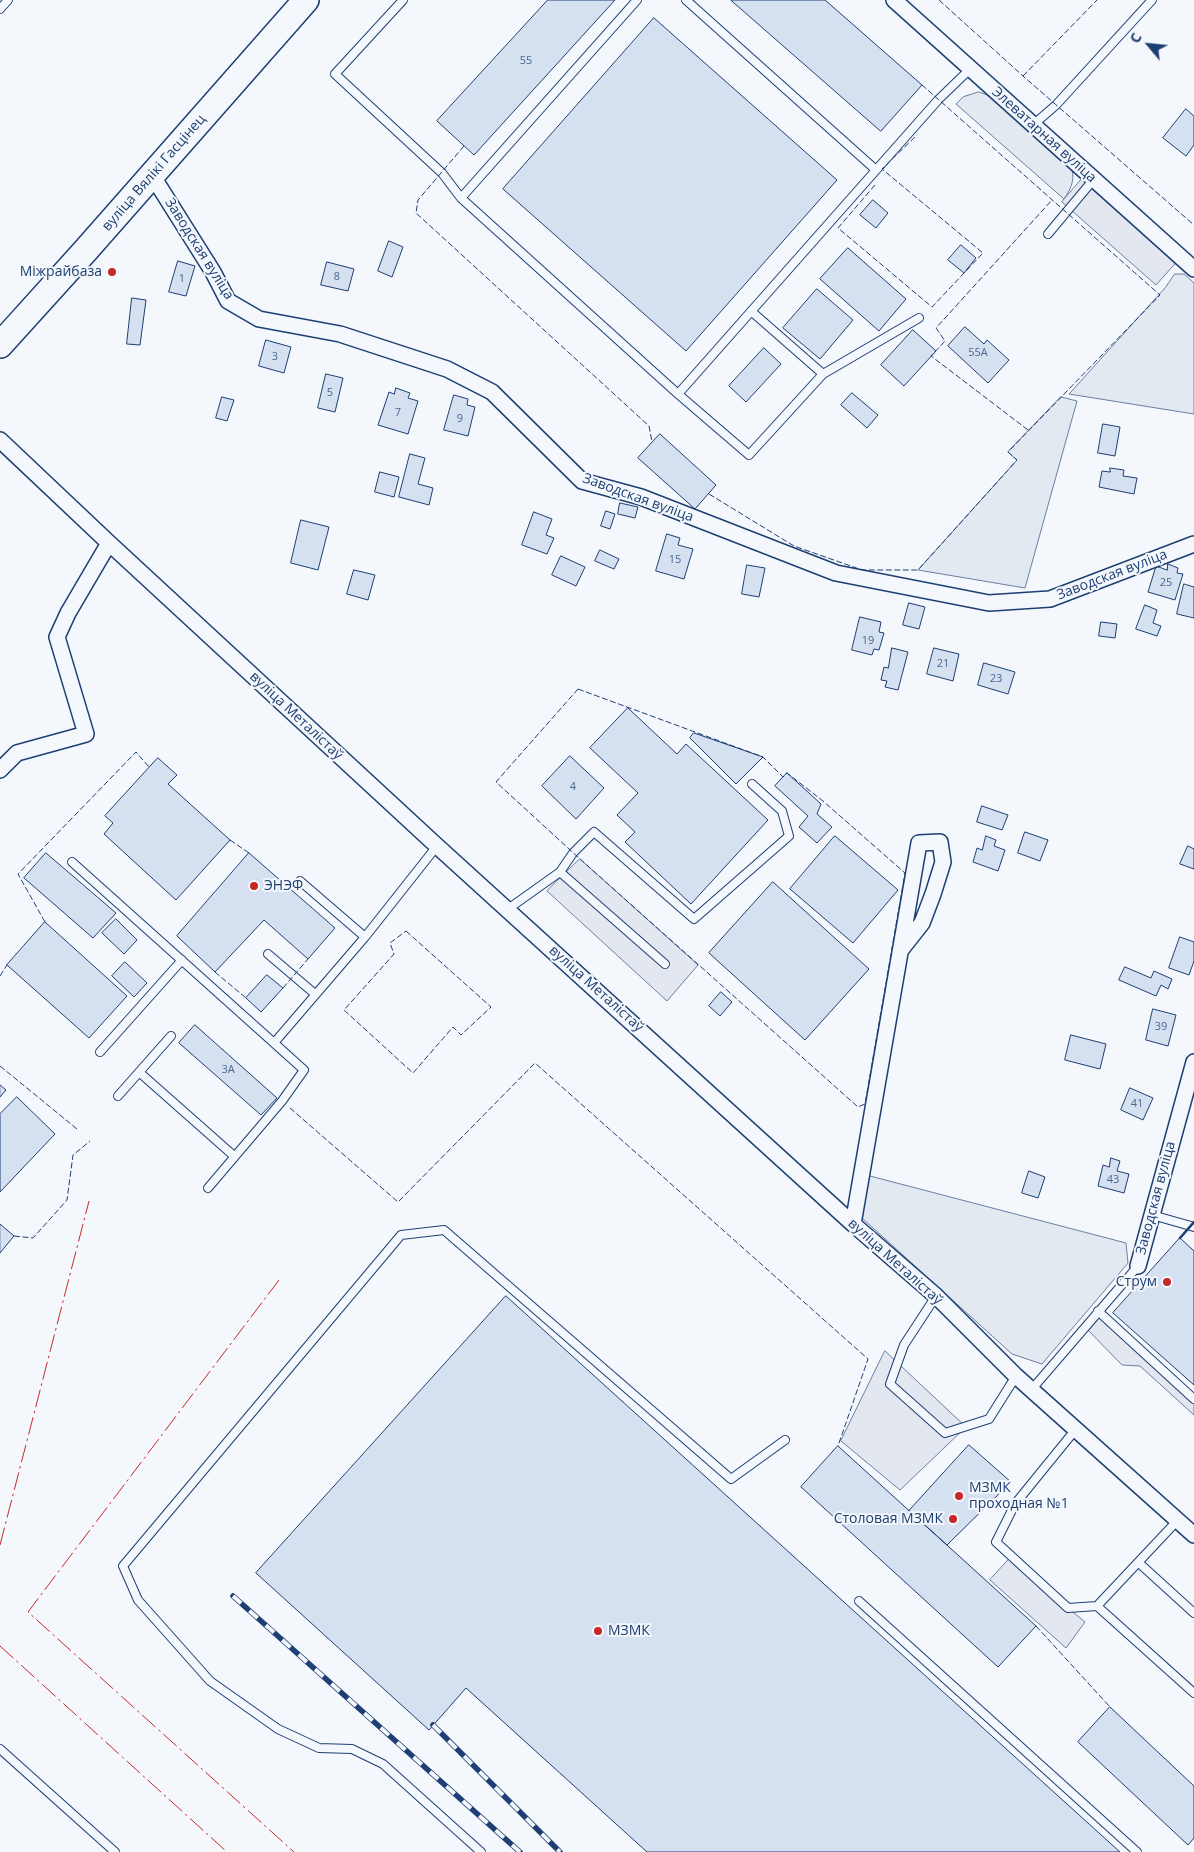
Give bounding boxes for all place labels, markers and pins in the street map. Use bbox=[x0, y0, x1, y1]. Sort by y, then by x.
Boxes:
place label: Міжрайбаза bbox=[20, 264, 102, 280]
marker: Міжрайбаза bbox=[106, 266, 118, 278]
place label: ЭНЭФ bbox=[264, 878, 303, 894]
marker: ЭНЭФ bbox=[248, 880, 260, 892]
place label: Струм bbox=[1116, 1274, 1157, 1290]
marker: Струм bbox=[1161, 1276, 1173, 1288]
place label: МЗМК проходная №1 bbox=[969, 1480, 1069, 1512]
marker: МЗМК проходная №1 bbox=[953, 1490, 965, 1502]
place label: Столовая МЗМК bbox=[834, 1511, 943, 1527]
marker: Столовая МЗМК bbox=[947, 1513, 959, 1525]
place label: МЗМК bbox=[608, 1623, 650, 1639]
marker: МЗМК bbox=[592, 1625, 604, 1637]

